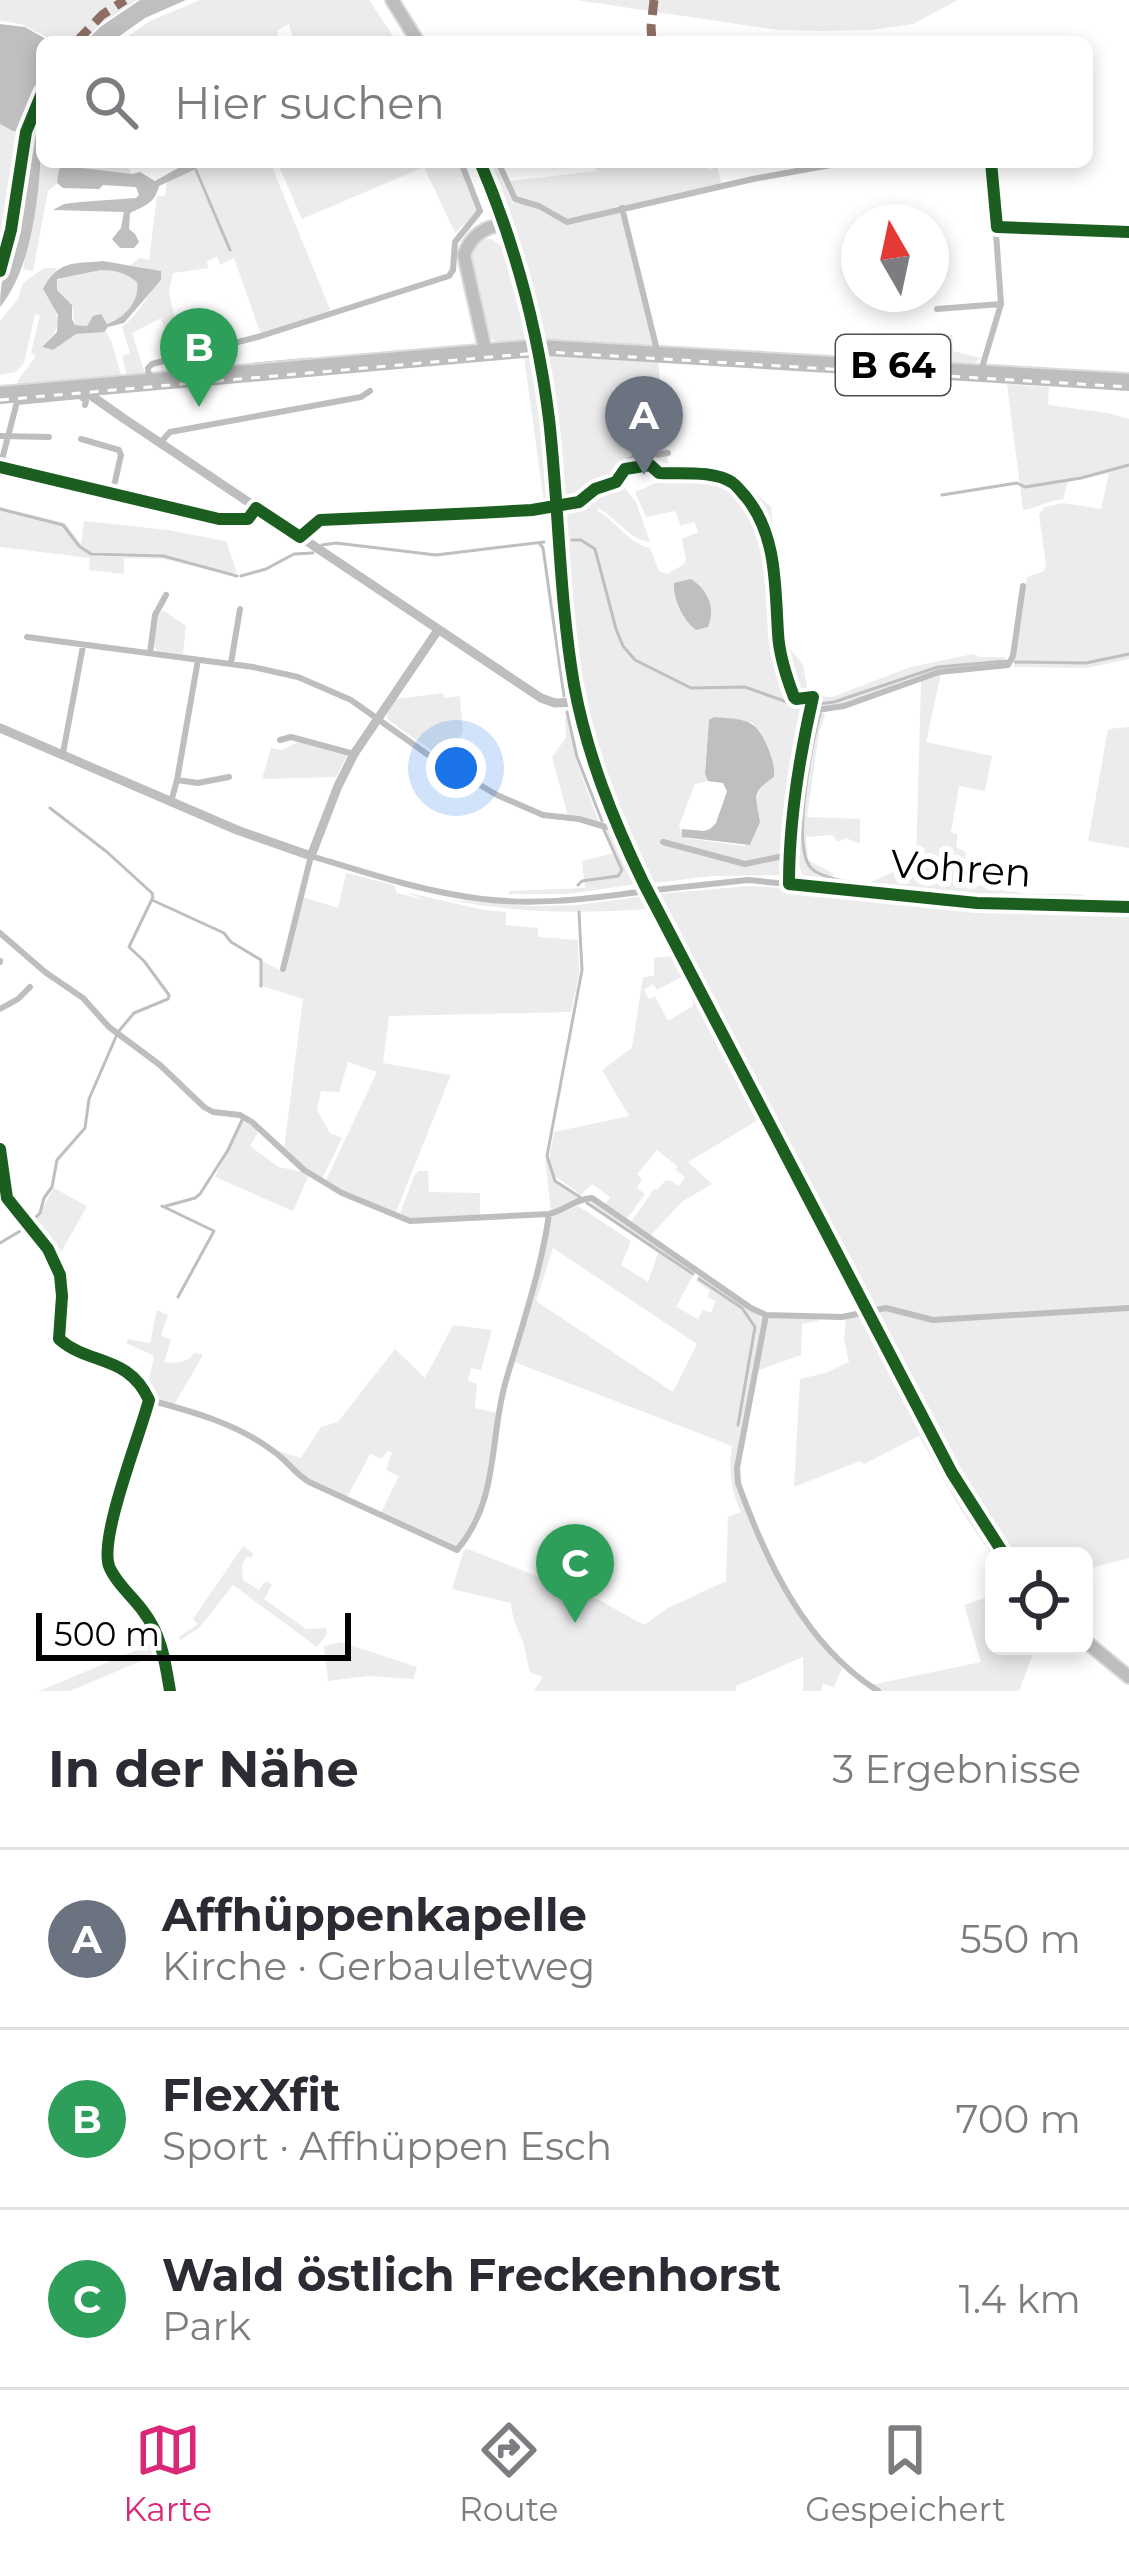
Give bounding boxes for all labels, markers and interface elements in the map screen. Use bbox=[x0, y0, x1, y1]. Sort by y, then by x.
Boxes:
search box bbox=[36, 36, 1093, 168]
icon: search bbox=[78, 69, 144, 135]
text: Hier suchen bbox=[174, 75, 445, 130]
north arrow bbox=[841, 204, 949, 312]
pin: B bbox=[160, 308, 238, 407]
road number: B 64 bbox=[836, 335, 950, 395]
pin: A bbox=[605, 376, 683, 475]
your location bbox=[426, 738, 486, 798]
street label: Vohren bbox=[889, 839, 1033, 897]
pin: C bbox=[536, 1524, 614, 1623]
map controls bbox=[985, 1547, 1093, 1655]
button: locate bbox=[985, 1547, 1093, 1655]
scale bar bbox=[36, 1607, 351, 1660]
text: 500 m bbox=[54, 1614, 160, 1654]
text: In der Nähe bbox=[48, 1738, 359, 1800]
text: 3 Ergebnisse bbox=[832, 1745, 1081, 1793]
text: Affhüppenkapelle bbox=[162, 1887, 587, 1942]
text: A bbox=[72, 1915, 102, 1963]
text: 550 m bbox=[960, 1915, 1081, 1963]
text: Kirche · Gerbauletweg bbox=[162, 1942, 595, 1990]
text: FlexXfit bbox=[162, 2067, 340, 2122]
text: B bbox=[72, 2095, 102, 2143]
text: 700 m bbox=[956, 2095, 1081, 2143]
text: Sport · Affhüppen Esch bbox=[162, 2122, 612, 2170]
text: Wald östlich Freckenhorst bbox=[162, 2247, 781, 2302]
text: C bbox=[73, 2275, 101, 2323]
text: 1.4 km bbox=[959, 2275, 1081, 2323]
text: Park bbox=[162, 2302, 251, 2350]
tab: Karte bbox=[123, 2417, 212, 2529]
tab: Route bbox=[459, 2417, 558, 2529]
tab: Gespeichert bbox=[805, 2417, 1006, 2529]

